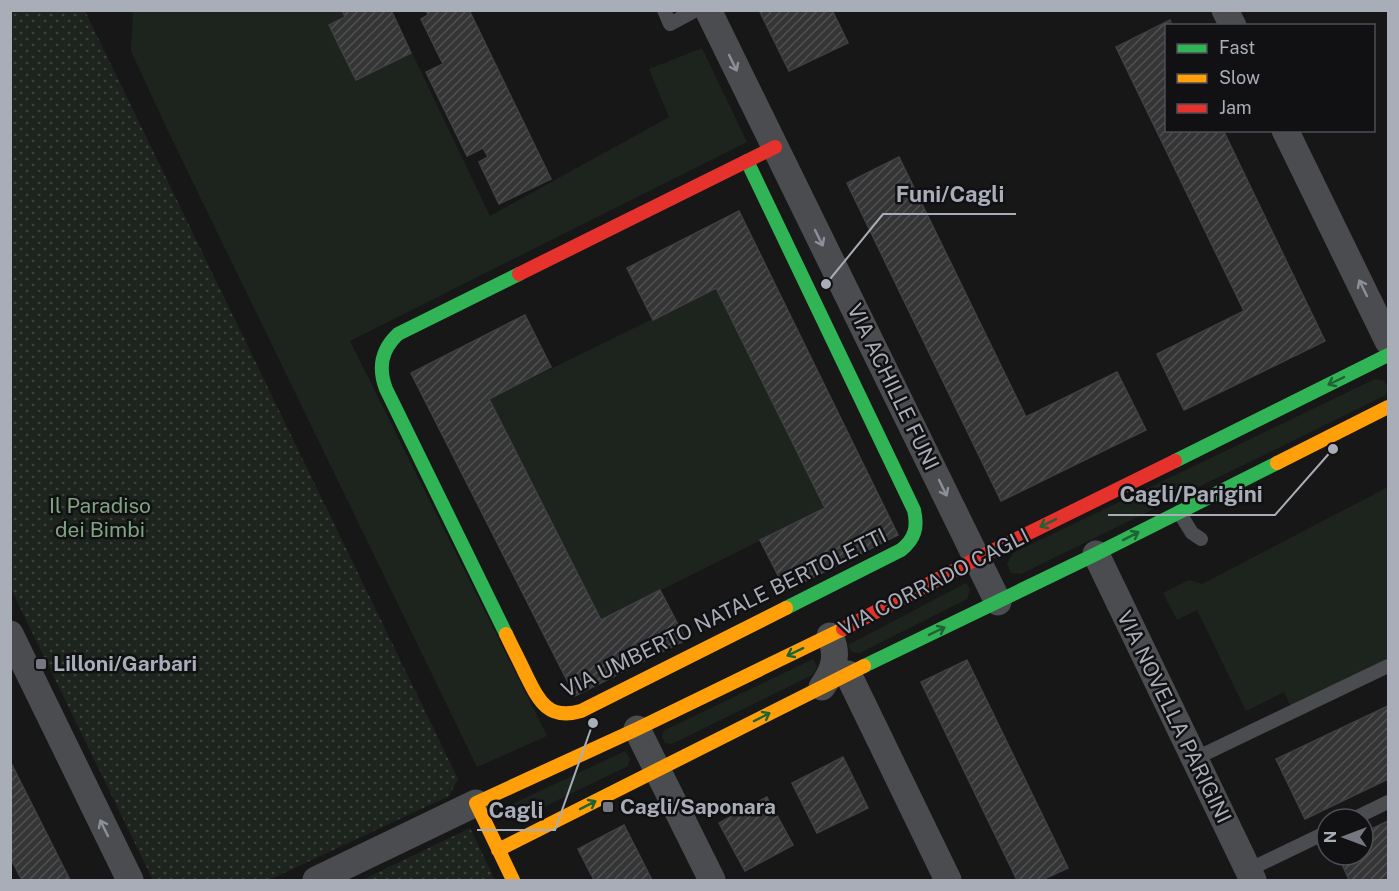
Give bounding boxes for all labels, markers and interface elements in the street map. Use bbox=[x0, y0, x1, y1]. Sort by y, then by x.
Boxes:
legend bbox=[1165, 24, 1375, 132]
text: Fast bbox=[1219, 37, 1255, 58]
one-way arrow bbox=[728, 54, 740, 72]
text: Slow bbox=[1219, 67, 1260, 88]
text: Jam bbox=[1219, 97, 1252, 118]
callout: Funi/Cagli bbox=[883, 174, 1016, 214]
text: Funi/Cagli bbox=[896, 181, 1004, 207]
one-way arrow bbox=[814, 229, 826, 247]
one-way arrow bbox=[1356, 280, 1368, 298]
street label: VIA ACHILLE FUNI bbox=[842, 299, 945, 474]
one-way arrow bbox=[1328, 375, 1345, 387]
callout: Cagli/Parigini bbox=[1108, 475, 1275, 515]
one-way arrow bbox=[938, 479, 949, 497]
text: Cagli/Parigini bbox=[1119, 481, 1263, 507]
park label: Il Paradiso dei Bimbi bbox=[49, 493, 151, 542]
one-way arrow bbox=[1040, 518, 1058, 530]
street label: VIA UMBERTO NATALE BERTOLETTI bbox=[557, 523, 890, 702]
street label: VIA CORRADO CAGLI bbox=[834, 523, 1033, 640]
one-way arrow bbox=[1122, 530, 1140, 542]
street label: VIA NOVELLA PARIGINI bbox=[1112, 607, 1237, 827]
one-way arrow bbox=[927, 625, 945, 637]
one-way arrow bbox=[787, 647, 805, 659]
place label: Lilloni/Garbari bbox=[53, 651, 197, 676]
marker: Lilloni/Garbari bbox=[34, 657, 48, 671]
one-way arrow bbox=[752, 711, 770, 722]
callout: Cagli bbox=[477, 790, 555, 830]
place label: Cagli/Saponara bbox=[620, 794, 776, 819]
text: Cagli bbox=[489, 797, 543, 823]
one-way arrow bbox=[578, 799, 596, 810]
marker: Cagli/Saponara bbox=[601, 800, 615, 814]
north arrow bbox=[1315, 807, 1375, 867]
one-way arrow bbox=[98, 819, 110, 837]
text: N bbox=[1321, 831, 1340, 843]

